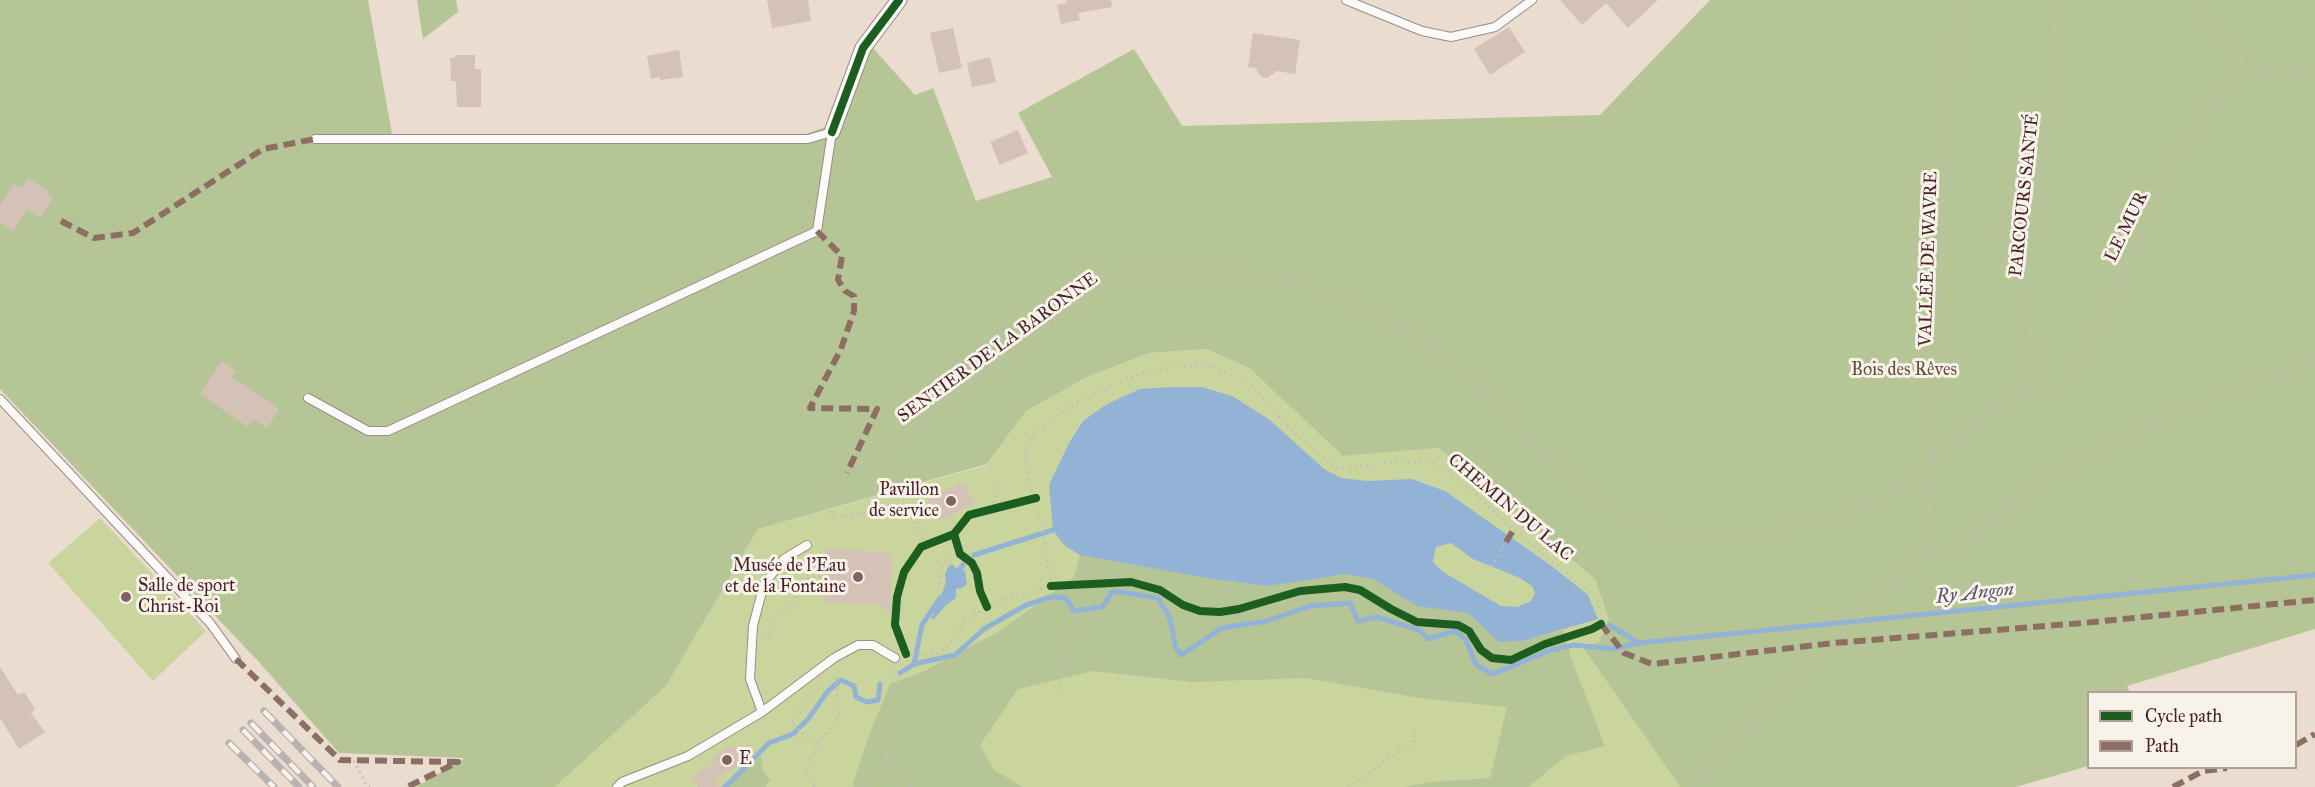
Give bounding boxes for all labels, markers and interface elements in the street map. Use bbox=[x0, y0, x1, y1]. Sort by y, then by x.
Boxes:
street label: PARCOURS SANTÉ bbox=[2006, 112, 2044, 278]
street label: VALLÉE DE WAVRE bbox=[1915, 171, 1943, 347]
street label: LE MUR bbox=[2101, 188, 2153, 266]
street label: SENTIER DE LA BARONNE bbox=[894, 268, 1102, 428]
park label: Bois des Rêves bbox=[1851, 360, 1957, 382]
street label: CHEMIN DU LAC bbox=[1443, 450, 1577, 566]
place label: Pavillon de service bbox=[869, 480, 939, 522]
marker: Pavillon de service bbox=[944, 494, 958, 508]
place label: Musée de l'Eau et de la Fontaine bbox=[725, 556, 846, 598]
marker: Musée de l'Eau et de la Fontaine bbox=[851, 570, 865, 584]
place label: Salle de sport Christ-Roi bbox=[138, 576, 235, 618]
water label: Ry Angon bbox=[1935, 578, 2015, 610]
marker: Salle de sport Christ-Roi bbox=[119, 590, 133, 604]
legend bbox=[2087, 691, 2297, 769]
text: Cycle path bbox=[2145, 705, 2222, 727]
text: Path bbox=[2145, 735, 2179, 757]
place label: E bbox=[739, 749, 752, 771]
marker: E bbox=[720, 753, 734, 767]

